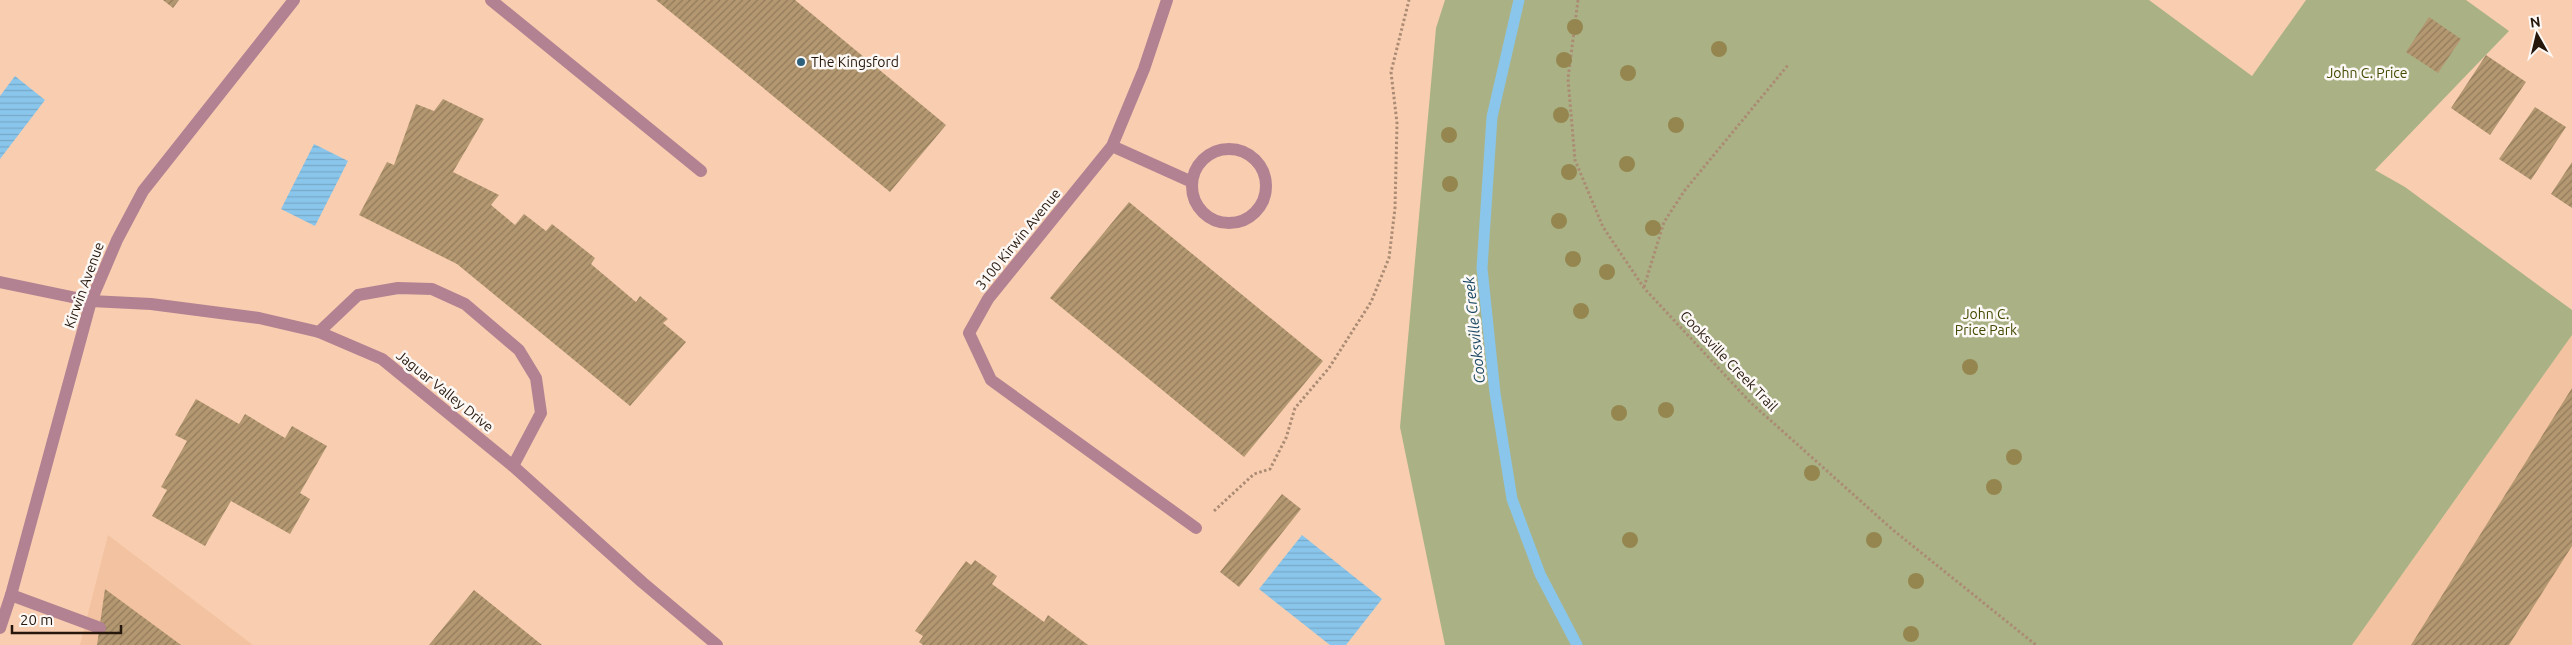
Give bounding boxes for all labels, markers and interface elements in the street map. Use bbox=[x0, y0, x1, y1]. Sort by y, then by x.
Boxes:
north arrow bbox=[2512, 10, 2562, 60]
text: N bbox=[2529, 13, 2541, 31]
place label: The Kingsford bbox=[811, 54, 899, 70]
marker: The Kingsford bbox=[795, 56, 807, 68]
park label: John C. Price bbox=[2326, 65, 2408, 81]
street label: 3100 Kirwin Avenue bbox=[972, 185, 1064, 293]
street label: Kirwin Avenue bbox=[61, 240, 107, 330]
water label: Cooksville Creek bbox=[1460, 275, 1488, 384]
park label: John C. Price Park bbox=[1955, 306, 2017, 338]
street label: Cooksville Creek Trail bbox=[1677, 308, 1781, 415]
street label: Jaguar Valley Drive bbox=[393, 347, 497, 435]
scale bar bbox=[12, 602, 121, 634]
text: 20 m bbox=[20, 611, 53, 628]

